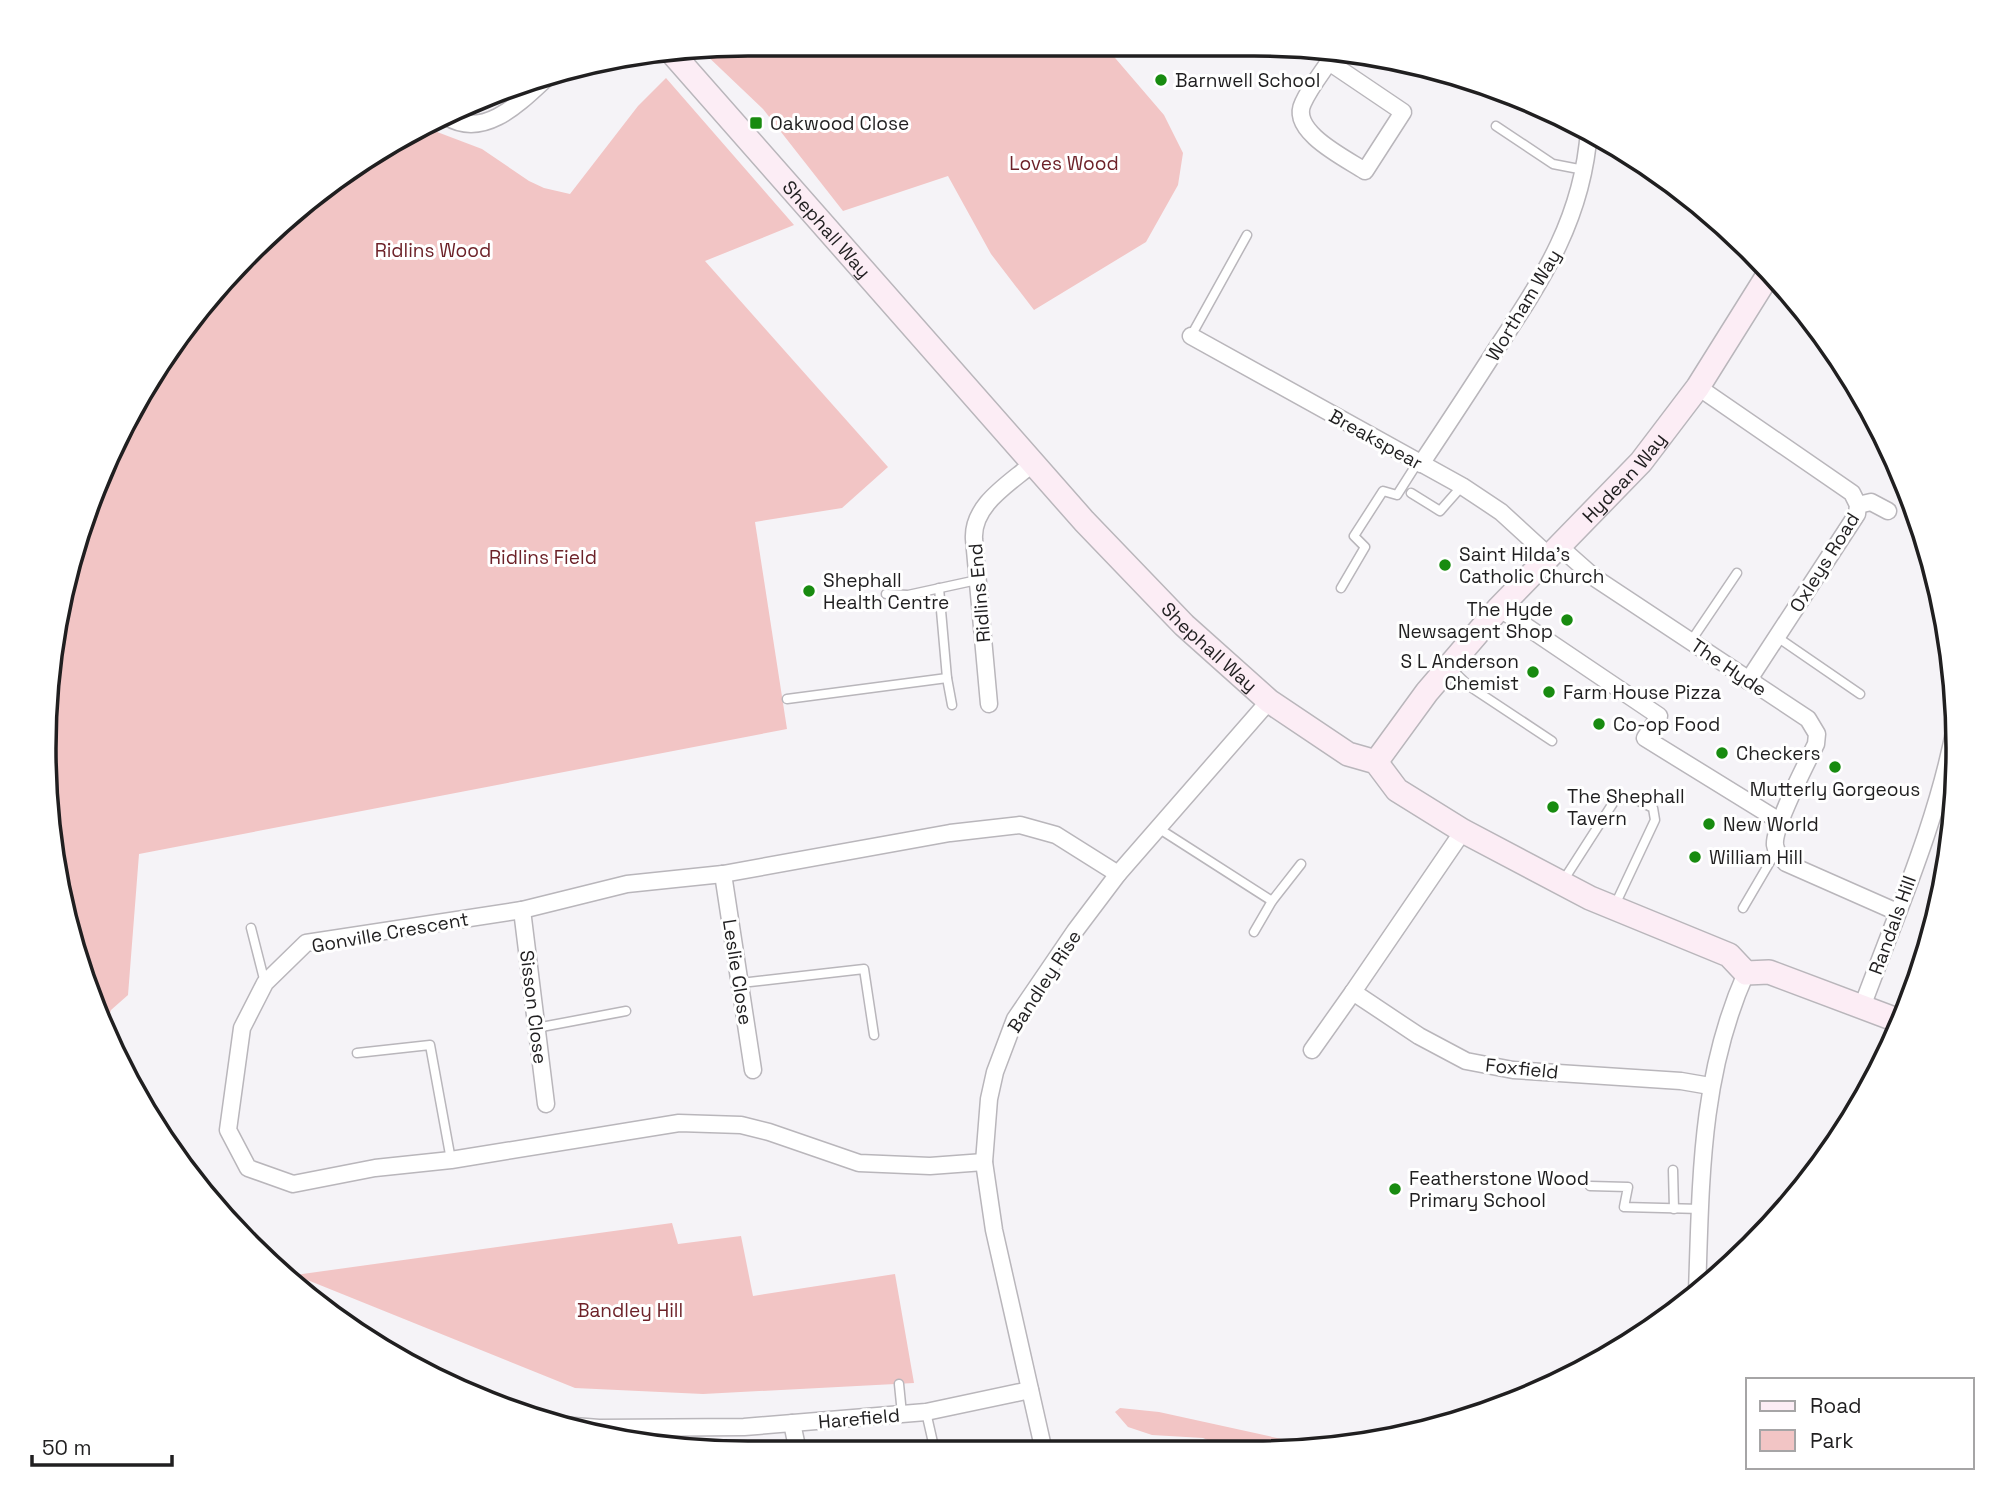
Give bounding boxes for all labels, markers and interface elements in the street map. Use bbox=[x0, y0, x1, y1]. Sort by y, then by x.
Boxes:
place label: Barnwell School bbox=[1175, 68, 1320, 93]
marker: Barnwell School bbox=[1153, 72, 1169, 88]
place label: Oakwood Close bbox=[770, 111, 909, 136]
marker: Oakwood Close bbox=[748, 115, 764, 131]
park label: Loves Wood bbox=[1009, 151, 1119, 176]
street label: Shephall Way bbox=[777, 175, 876, 283]
park label: Ridlins Wood bbox=[375, 238, 491, 263]
street label: Wortham Way bbox=[1480, 245, 1567, 366]
street label: Breakspear bbox=[1325, 404, 1427, 475]
street label: Hydean Way bbox=[1577, 428, 1672, 528]
street label: Oxleys Road bbox=[1784, 508, 1865, 617]
street label: Ridlins End bbox=[963, 542, 996, 644]
place label: Saint Hilda's Catholic Church bbox=[1459, 542, 1604, 589]
park label: Ridlins Field bbox=[489, 545, 597, 570]
marker: Saint Hilda's Catholic Church bbox=[1437, 557, 1453, 573]
place label: Shephall Health Centre bbox=[823, 568, 949, 615]
marker: Shephall Health Centre bbox=[801, 583, 817, 599]
street label: Shephall Way bbox=[1156, 597, 1263, 698]
place label: The Hyde Newsagent Shop bbox=[1398, 597, 1553, 644]
marker: The Hyde Newsagent Shop bbox=[1559, 612, 1575, 628]
street label: The Hyde bbox=[1686, 633, 1772, 702]
place label: S L Anderson Chemist bbox=[1400, 649, 1519, 696]
marker: S L Anderson Chemist bbox=[1525, 664, 1541, 680]
place label: Farm House Pizza bbox=[1563, 680, 1721, 705]
marker: Farm House Pizza bbox=[1541, 684, 1557, 700]
place label: Co-op Food bbox=[1613, 712, 1720, 737]
marker: Co-op Food bbox=[1591, 716, 1607, 732]
place label: Checkers bbox=[1736, 741, 1820, 766]
marker: Checkers bbox=[1714, 745, 1730, 761]
marker: Mutterly Gorgeous bbox=[1827, 759, 1843, 775]
place label: Mutterly Gorgeous bbox=[1750, 777, 1920, 802]
place label: The Shephall Tavern bbox=[1567, 784, 1685, 831]
marker: The Shephall Tavern bbox=[1545, 799, 1561, 815]
place label: New World bbox=[1723, 812, 1819, 837]
marker: New World bbox=[1701, 816, 1717, 832]
place label: William Hill bbox=[1709, 845, 1803, 870]
marker: William Hill bbox=[1687, 849, 1703, 865]
street label: Randals Hill bbox=[1863, 872, 1922, 978]
street label: Gonville Crescent bbox=[310, 906, 471, 959]
street label: Leslie Close bbox=[717, 917, 758, 1027]
street label: Bandley Rise bbox=[1002, 925, 1087, 1037]
street label: Sisson Close bbox=[514, 949, 553, 1065]
street label: Foxfield bbox=[1484, 1052, 1560, 1085]
place label: Featherstone Wood Primary School bbox=[1409, 1166, 1589, 1213]
marker: Featherstone Wood Primary School bbox=[1387, 1181, 1403, 1197]
park label: Bandley Hill bbox=[577, 1298, 683, 1323]
legend bbox=[1746, 1378, 1974, 1469]
text: Road bbox=[1810, 1392, 1862, 1419]
street label: Harefield bbox=[817, 1402, 901, 1435]
scale bar bbox=[32, 1424, 172, 1468]
text: Park bbox=[1810, 1427, 1854, 1454]
text: 50 m bbox=[42, 1434, 92, 1461]

